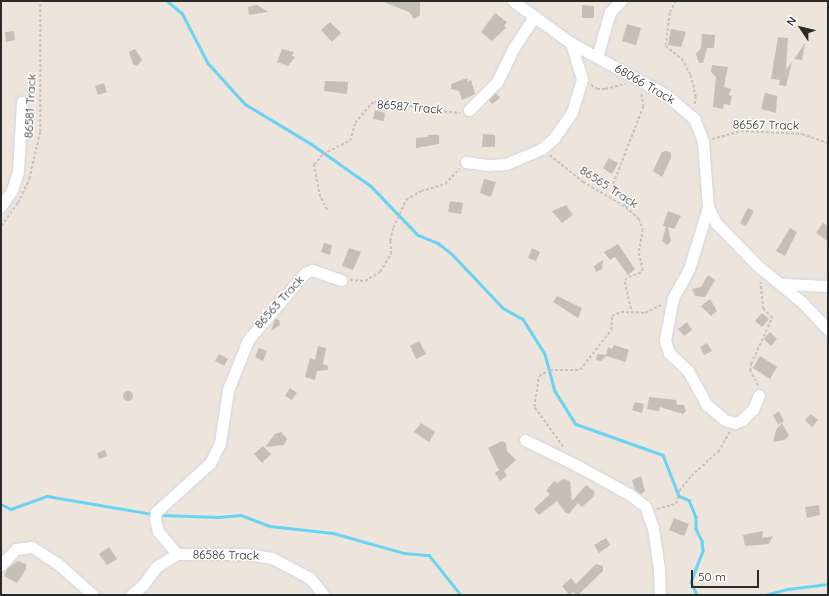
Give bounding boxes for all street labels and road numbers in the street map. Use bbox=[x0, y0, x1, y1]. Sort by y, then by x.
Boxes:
street label: 68066 Track bbox=[612, 61, 678, 107]
street label: 86581 Track bbox=[21, 73, 39, 139]
street label: 86587 Track bbox=[377, 97, 443, 117]
street label: 86567 Track bbox=[733, 117, 799, 133]
street label: 86565 Track bbox=[577, 163, 641, 211]
street label: 86563 Track bbox=[251, 273, 307, 331]
street label: 86586 Track bbox=[193, 547, 259, 563]

